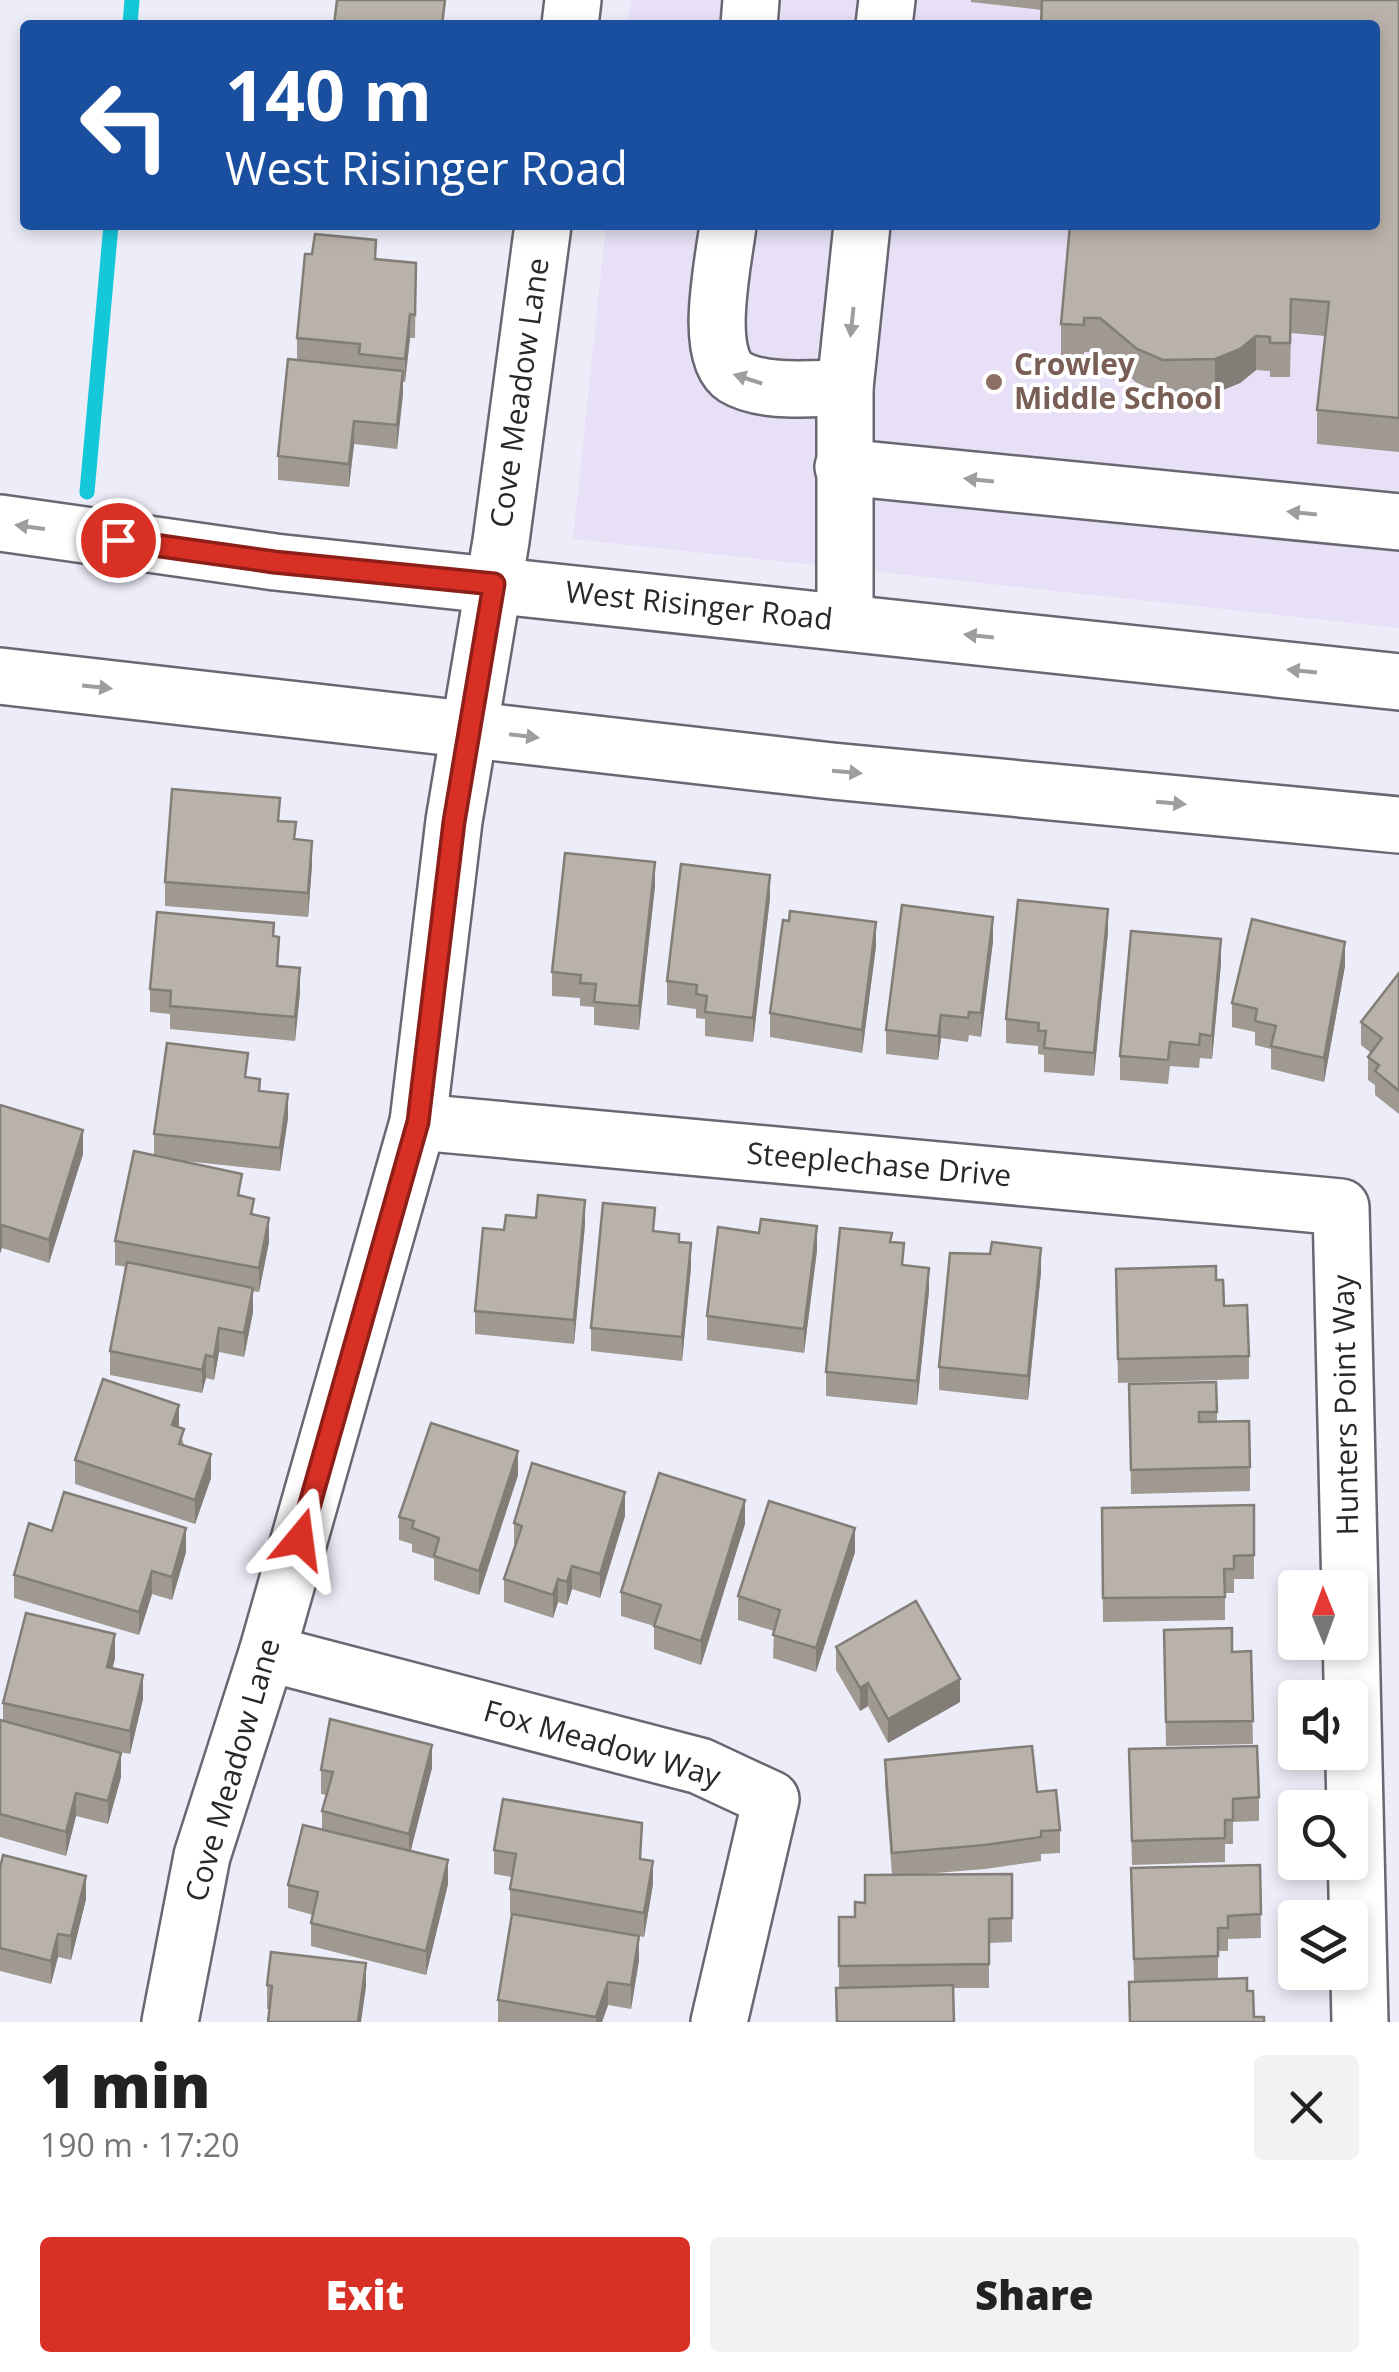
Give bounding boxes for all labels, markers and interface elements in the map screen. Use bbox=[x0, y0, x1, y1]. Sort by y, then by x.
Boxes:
text: 140 m bbox=[225, 46, 432, 142]
icon: left bbox=[60, 60, 190, 190]
text: West Risinger Road bbox=[225, 137, 628, 198]
street label: Cove Meadow Lane bbox=[479, 255, 558, 530]
one-way arrow bbox=[844, 307, 860, 338]
place label: Crowley Middle School bbox=[1014, 343, 1222, 418]
one-way arrow bbox=[733, 371, 763, 386]
marker: Crowley Middle School bbox=[983, 371, 1005, 393]
one-way arrow bbox=[962, 472, 994, 488]
pin bbox=[76, 498, 161, 583]
one-way arrow bbox=[1286, 505, 1317, 521]
icon: arrive bbox=[91, 513, 146, 568]
one-way arrow bbox=[14, 519, 46, 535]
street label: West Risinger Road bbox=[564, 570, 835, 639]
one-way arrow bbox=[963, 628, 994, 644]
one-way arrow bbox=[1286, 663, 1317, 679]
one-way arrow bbox=[81, 679, 113, 695]
one-way arrow bbox=[509, 728, 541, 744]
one-way arrow bbox=[832, 765, 864, 781]
one-way arrow bbox=[1155, 795, 1187, 811]
street label: Steeplechase Drive bbox=[745, 1132, 1013, 1195]
street label: Hunters Point Way bbox=[1322, 1273, 1367, 1536]
position arrow bbox=[248, 1487, 352, 1591]
north arrow bbox=[1278, 1570, 1368, 1660]
map controls bbox=[1278, 1570, 1368, 1990]
street label: Cove Meadow Lane bbox=[174, 1633, 289, 1906]
button: sound bbox=[1278, 1680, 1368, 1770]
street label: Fox Meadow Way bbox=[479, 1689, 726, 1796]
button: search bbox=[1278, 1790, 1368, 1880]
button: layers bbox=[1278, 1900, 1368, 1990]
text: 1 min bbox=[40, 2044, 210, 2126]
button: close bbox=[1254, 2055, 1359, 2160]
text: 190 m · 17:20 bbox=[40, 2123, 239, 2166]
button: Exit bbox=[40, 2237, 690, 2352]
button: Share bbox=[710, 2237, 1359, 2352]

